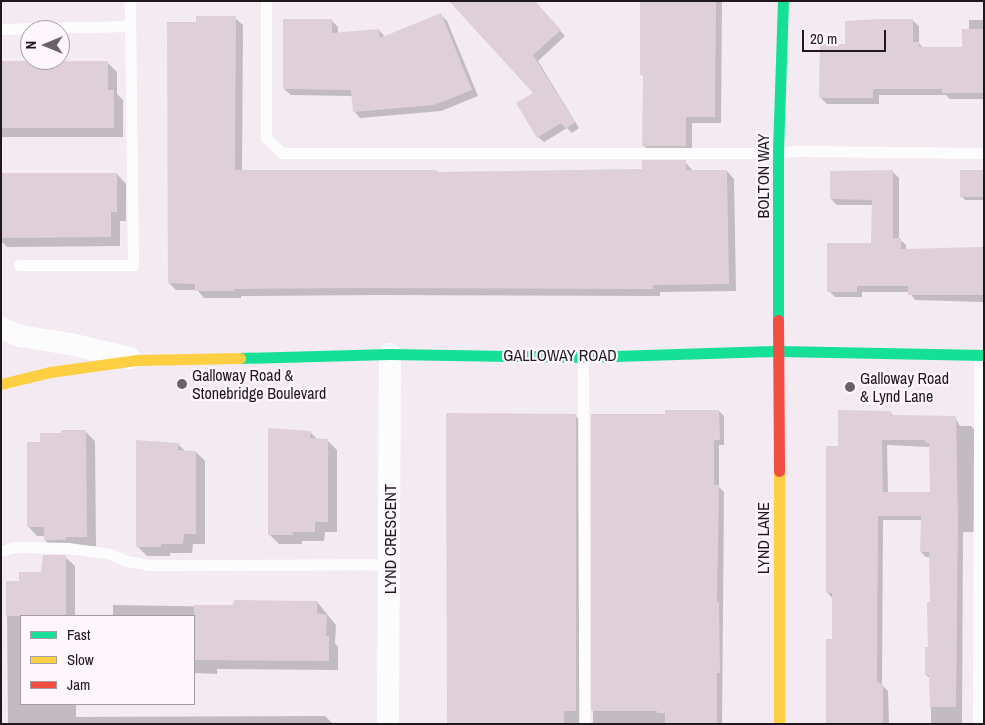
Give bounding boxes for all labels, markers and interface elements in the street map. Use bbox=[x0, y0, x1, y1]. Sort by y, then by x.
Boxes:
north arrow bbox=[20, 20, 70, 70]
scale bar bbox=[805, 20, 889, 52]
text: 20 m bbox=[810, 28, 837, 49]
text: N bbox=[22, 41, 40, 49]
street label: BOLTON WAY bbox=[753, 134, 773, 218]
street label: GALLOWAY ROAD bbox=[503, 345, 617, 365]
place label: Galloway Road & Stonebridge Boulevard bbox=[192, 365, 326, 403]
place label: Galloway Road & Lynd Lane bbox=[860, 368, 949, 406]
marker: Galloway Road & Stonebridge Boulevard bbox=[176, 378, 188, 390]
marker: Galloway Road & Lynd Lane bbox=[844, 381, 856, 393]
street label: LYND CRESCENT bbox=[380, 484, 400, 594]
street label: LYND LANE bbox=[753, 502, 773, 574]
legend bbox=[20, 615, 195, 705]
text: Fast bbox=[67, 624, 90, 645]
text: Slow bbox=[67, 649, 94, 670]
text: Jam bbox=[67, 674, 90, 695]

